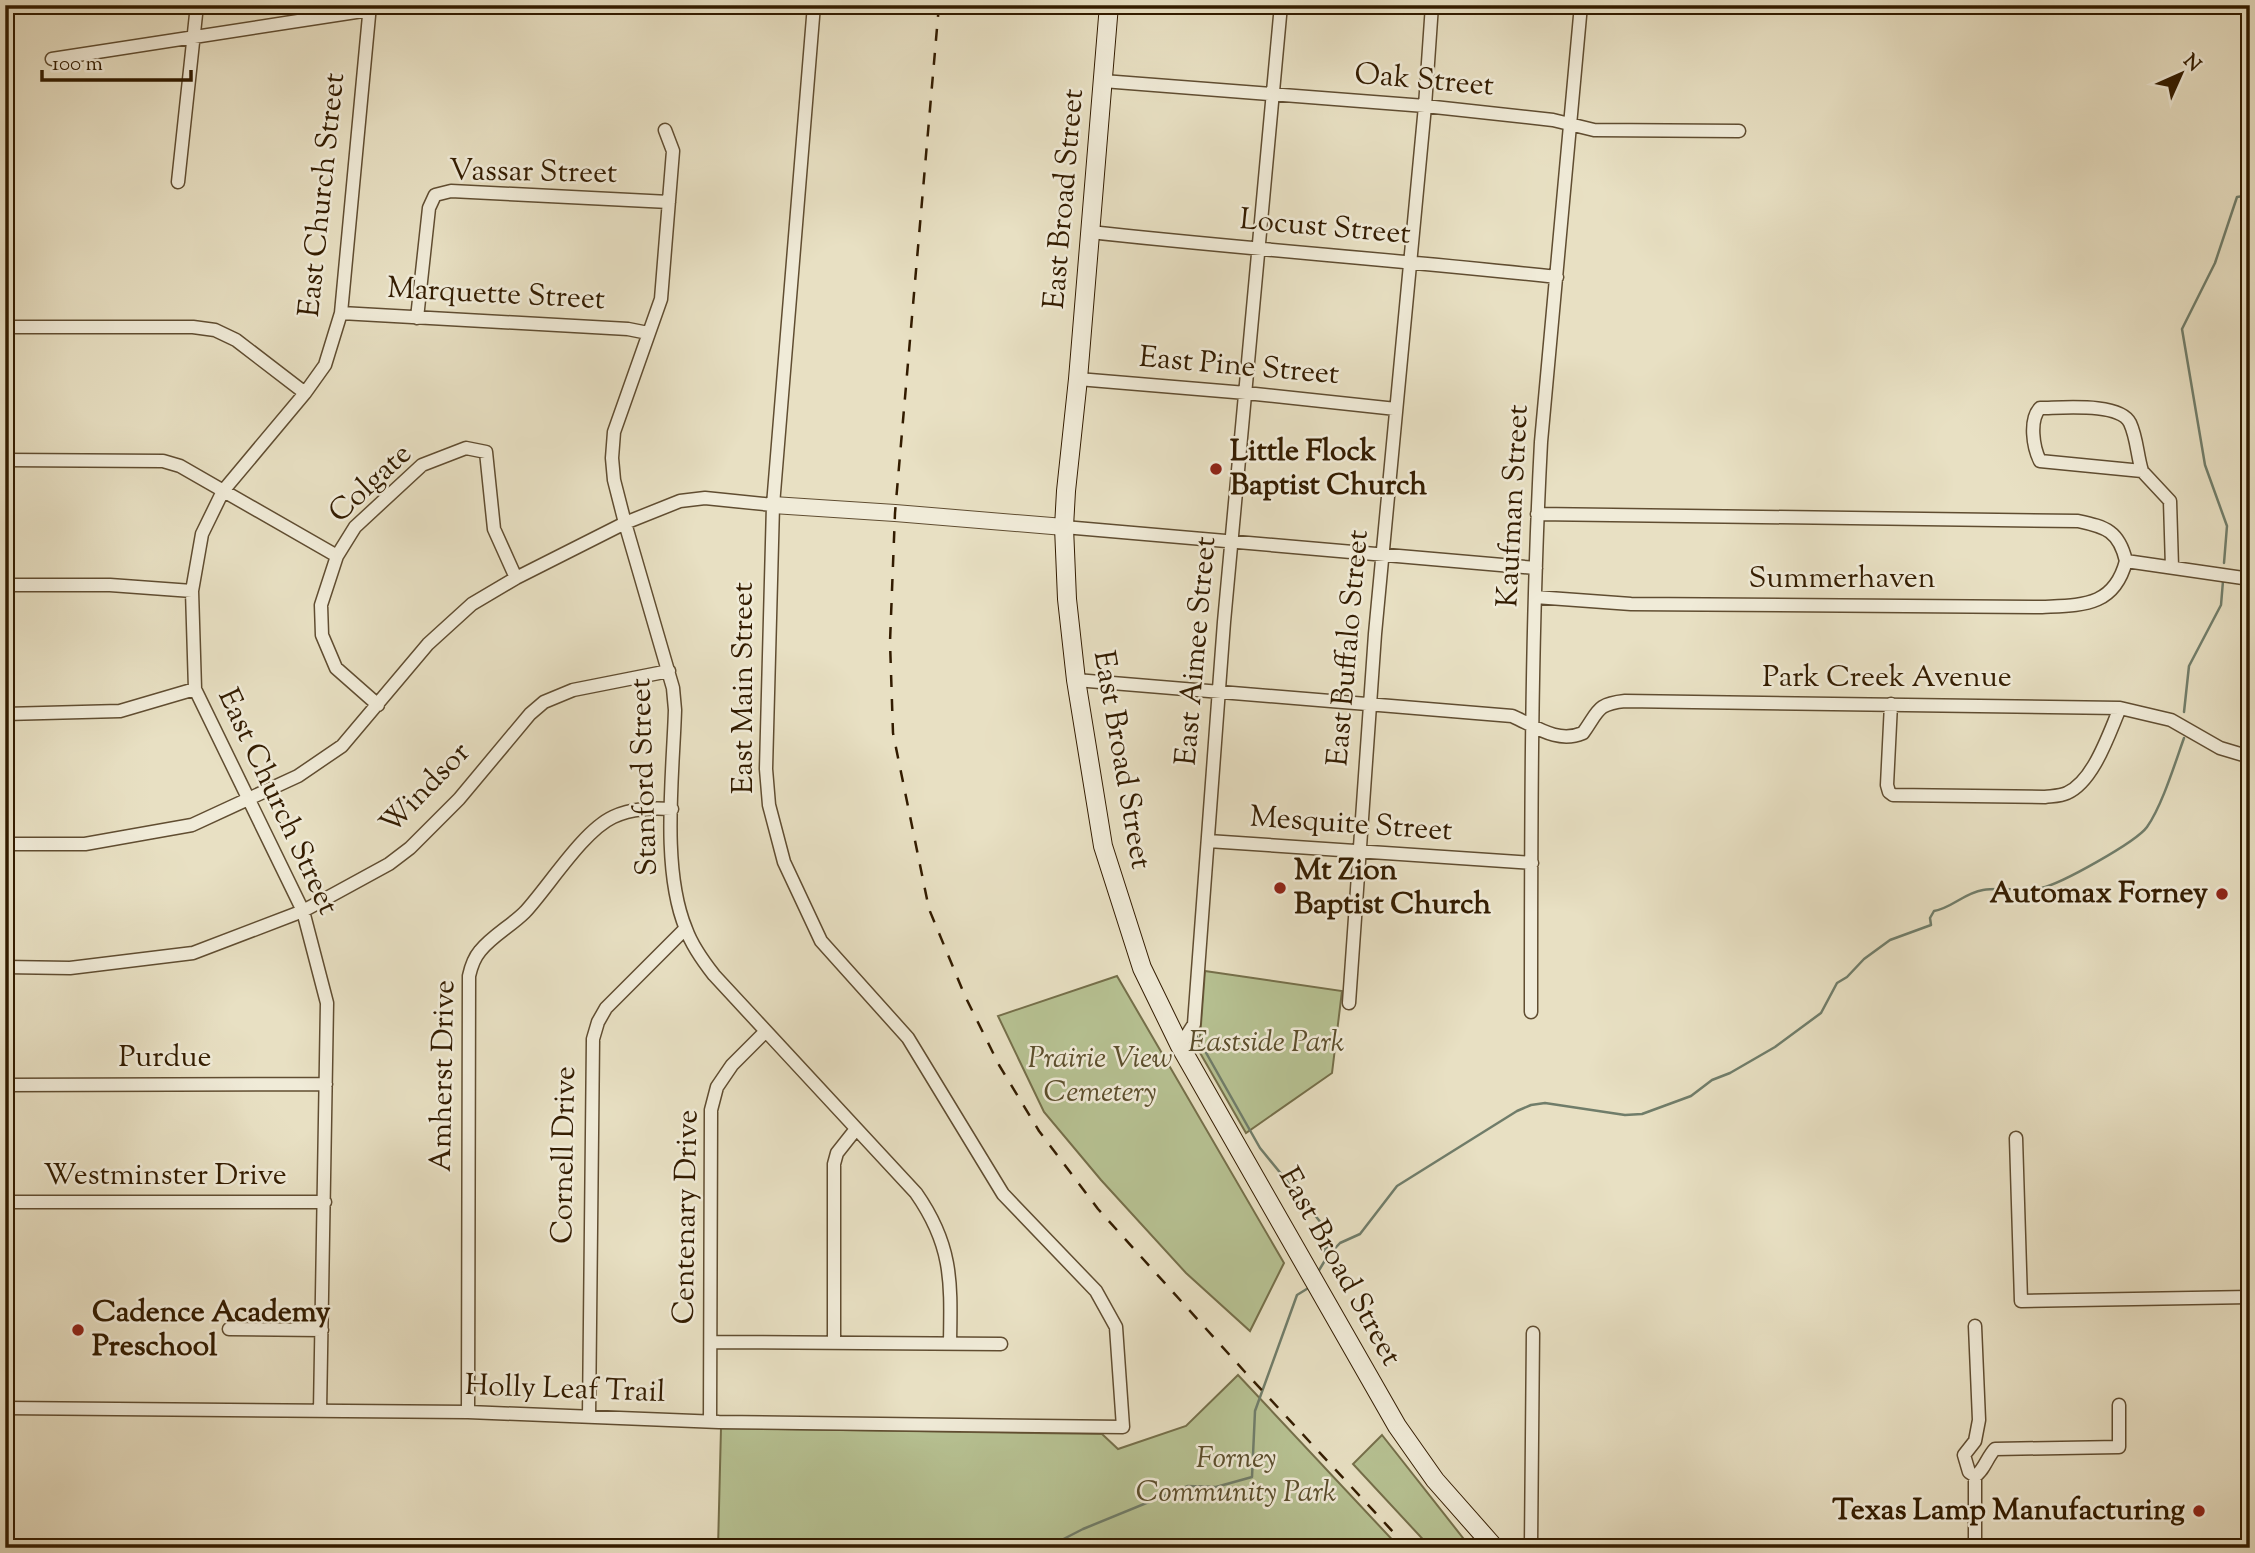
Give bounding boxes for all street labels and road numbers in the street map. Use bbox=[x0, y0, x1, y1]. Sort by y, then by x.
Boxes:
street label: Oak Street bbox=[1353, 53, 1495, 109]
street label: East Church Street bbox=[289, 71, 357, 319]
street label: East Broad Street bbox=[1034, 87, 1096, 311]
street label: Vassar Street bbox=[448, 150, 618, 196]
street label: Locust Street bbox=[1238, 199, 1412, 257]
street label: Marquette Street bbox=[386, 268, 606, 322]
street label: East Pine Street bbox=[1137, 337, 1341, 397]
street label: Kaufman Street bbox=[1487, 404, 1541, 608]
street label: Colgate bbox=[320, 434, 422, 534]
street label: East Buffalo Street bbox=[1317, 528, 1381, 768]
street label: East Aimee Street bbox=[1166, 535, 1228, 767]
street label: Summerhaven bbox=[1748, 558, 1936, 601]
street label: East Main Street bbox=[723, 582, 766, 794]
street label: East Broad Street bbox=[1081, 647, 1161, 873]
street label: Park Creek Avenue bbox=[1762, 657, 2012, 700]
street label: Stanford Street bbox=[620, 677, 670, 877]
street label: East Church Street bbox=[206, 682, 348, 922]
street label: Windsor bbox=[371, 733, 481, 845]
street label: Mesquite Street bbox=[1248, 796, 1454, 854]
street label: Amherst Drive bbox=[421, 979, 467, 1173]
street label: Purdue bbox=[119, 1037, 211, 1080]
street label: Cornell Drive bbox=[542, 1066, 588, 1244]
street label: Centenary Drive bbox=[664, 1109, 710, 1325]
street label: Westminster Drive bbox=[43, 1155, 287, 1198]
street label: East Broad Street bbox=[1267, 1160, 1411, 1374]
street label: Holly Leaf Trail bbox=[464, 1365, 666, 1415]

